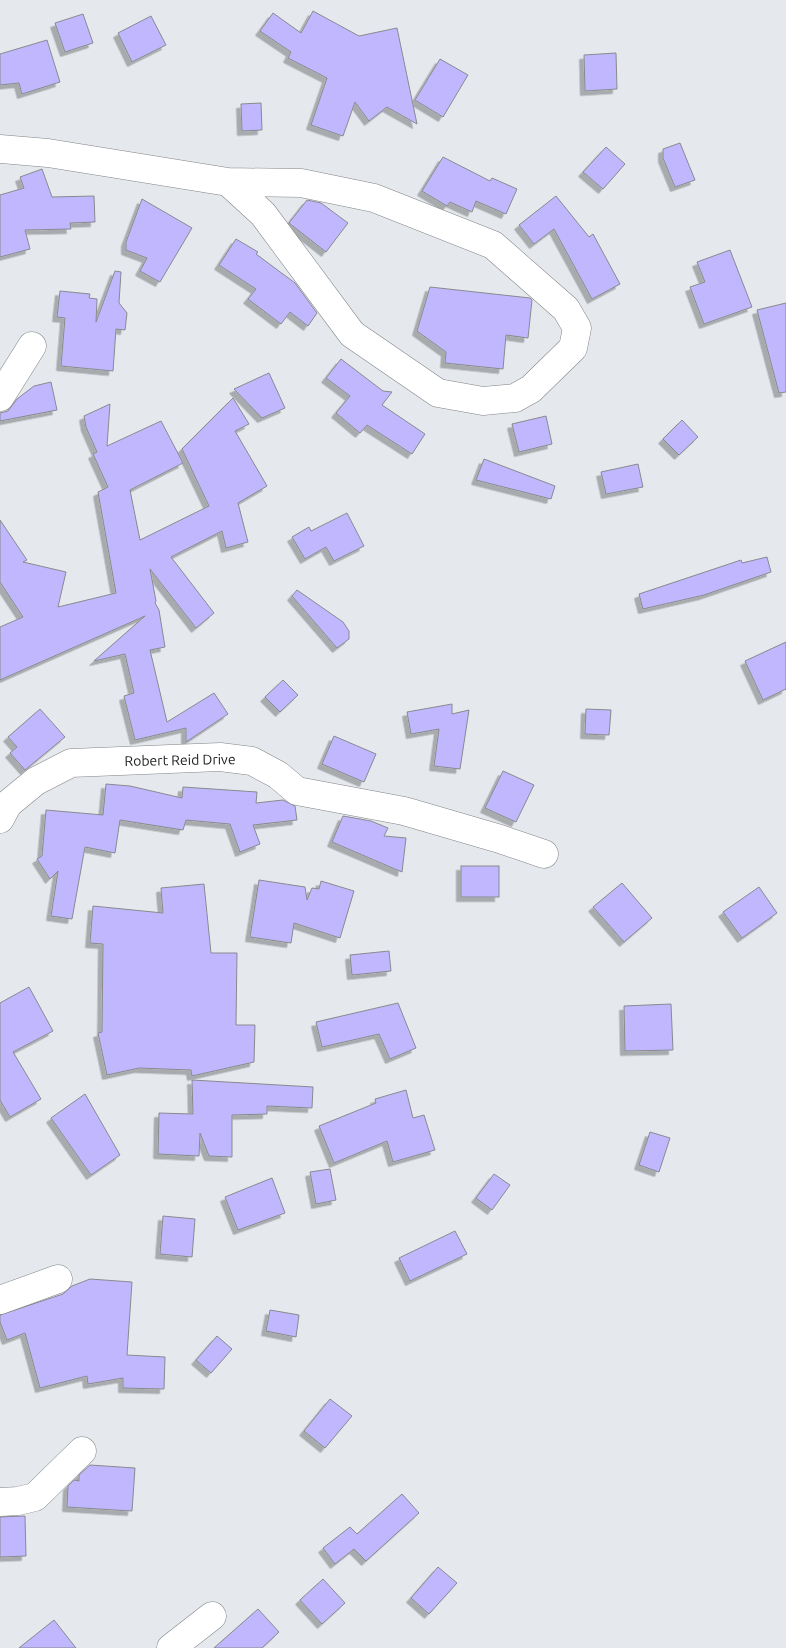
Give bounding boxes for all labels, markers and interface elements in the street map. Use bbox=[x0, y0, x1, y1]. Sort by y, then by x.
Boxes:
street label: Robert Reid Drive bbox=[124, 751, 236, 769]

